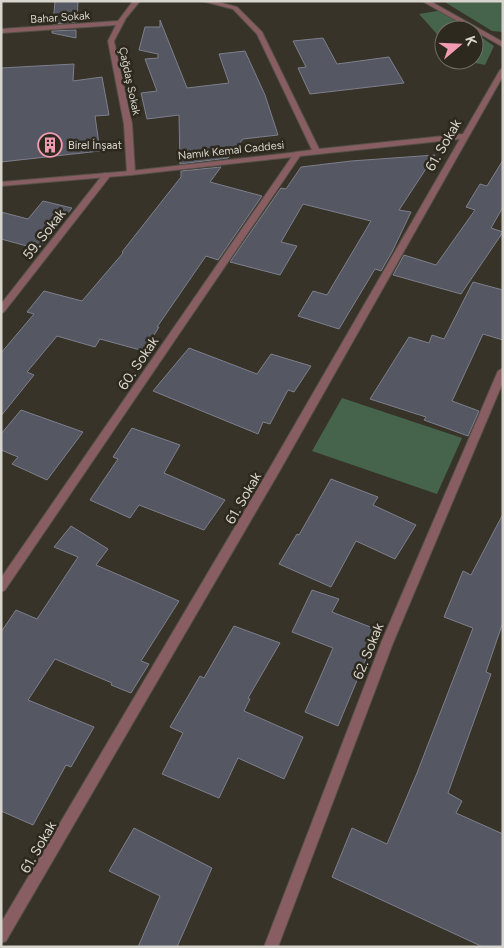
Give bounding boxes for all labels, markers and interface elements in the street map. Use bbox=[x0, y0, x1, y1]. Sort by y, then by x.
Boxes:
street label: Bahar Sokak bbox=[30, 9, 91, 26]
north arrow bbox=[434, 20, 484, 70]
text: K bbox=[461, 34, 481, 49]
street label: Çağdaş Sokak bbox=[116, 46, 143, 117]
street label: 61. Sokak bbox=[422, 116, 465, 174]
building icon: Birel İnşaat bbox=[37, 132, 63, 158]
street label: Namık Kemal Caddesi bbox=[177, 138, 285, 163]
place label: Birel İnşaat bbox=[68, 139, 122, 152]
street label: 59. Sokak bbox=[19, 205, 70, 263]
street label: 60. Sokak bbox=[114, 333, 163, 393]
street label: 61. Sokak bbox=[222, 469, 265, 527]
street label: 62. Sokak bbox=[349, 620, 388, 682]
street label: 61. Sokak bbox=[17, 818, 60, 876]

